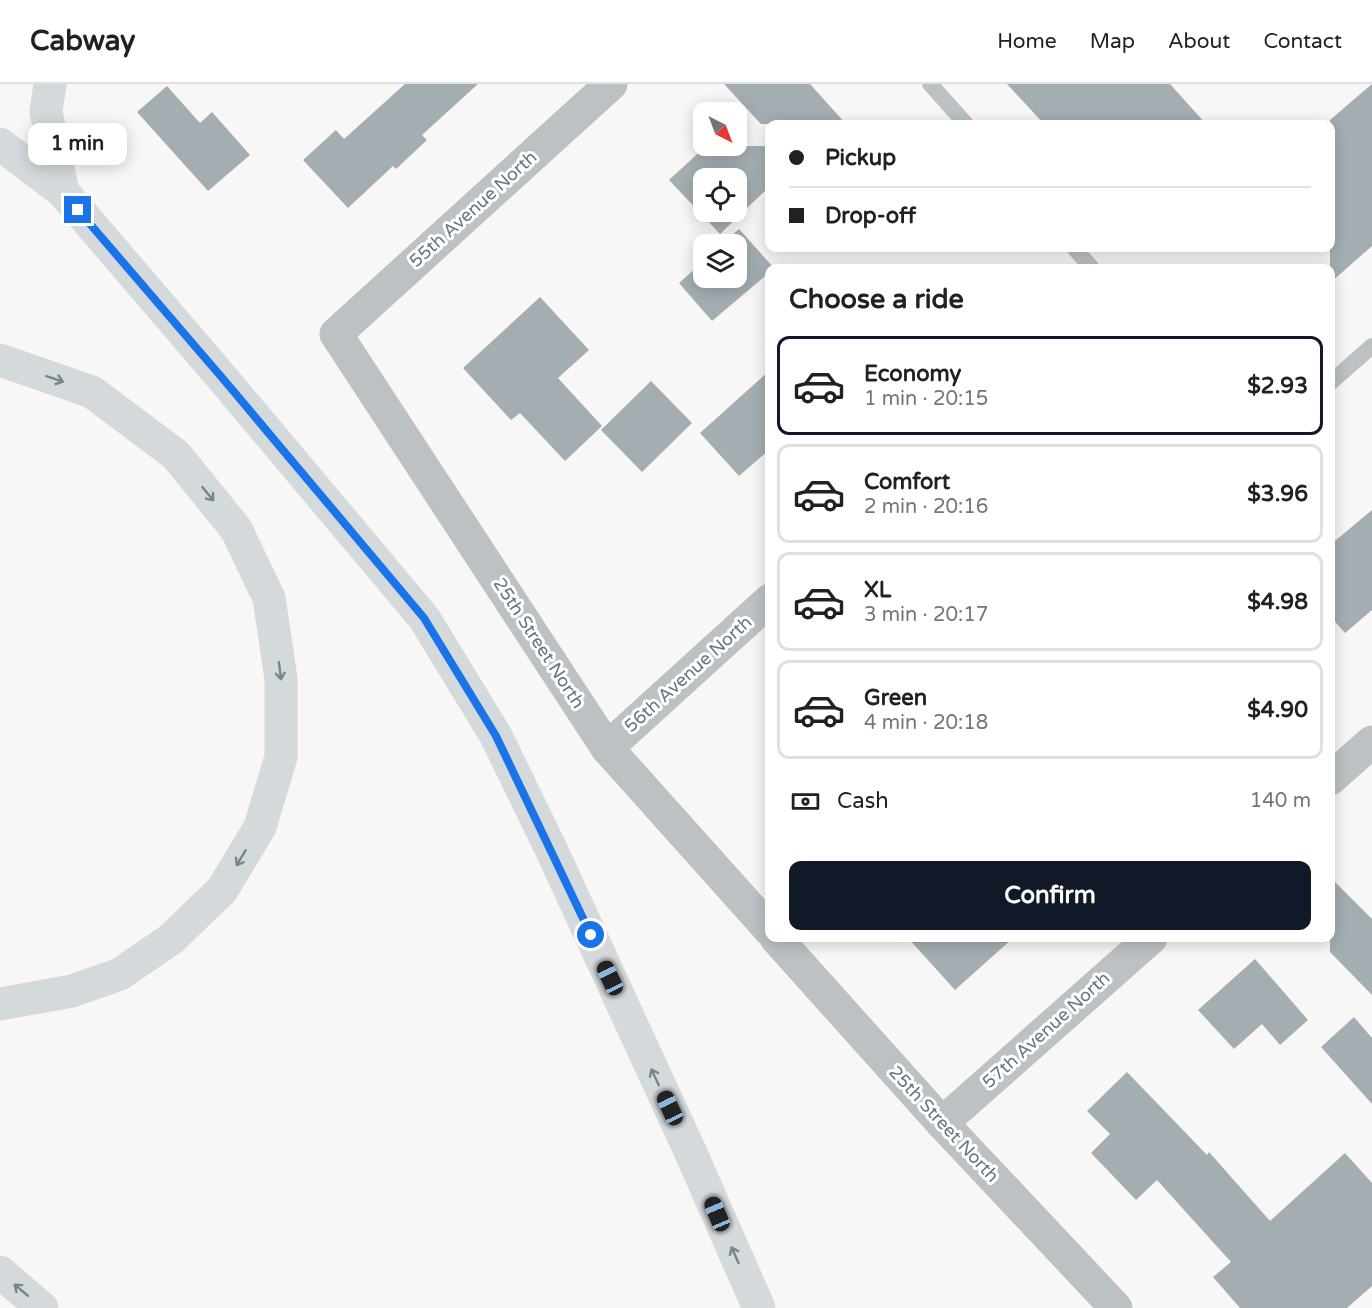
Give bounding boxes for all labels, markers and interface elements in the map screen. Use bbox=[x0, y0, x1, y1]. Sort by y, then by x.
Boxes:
text: Cabway bbox=[30, 24, 135, 58]
text: Home bbox=[997, 29, 1057, 54]
text: Map bbox=[1090, 29, 1135, 54]
text: About bbox=[1168, 29, 1230, 54]
text: Contact bbox=[1263, 29, 1342, 54]
north arrow bbox=[693, 102, 747, 156]
map controls bbox=[693, 102, 747, 288]
callout: 1 min bbox=[28, 123, 128, 165]
text: 1 min bbox=[51, 132, 104, 156]
text: Pickup bbox=[825, 145, 896, 171]
street label: 55th Avenue North bbox=[405, 146, 541, 272]
button: locate bbox=[693, 168, 747, 222]
route end bbox=[64, 196, 91, 223]
text: Drop-off bbox=[825, 203, 916, 229]
button: layers bbox=[693, 234, 747, 288]
text: Choose a ride bbox=[789, 283, 964, 316]
icon: car bbox=[792, 359, 846, 413]
text: Economy bbox=[864, 361, 961, 387]
text: $2.93 bbox=[1247, 373, 1308, 399]
one-way arrow bbox=[45, 374, 64, 385]
text: 1 min · 20:15 bbox=[864, 387, 988, 411]
icon: car bbox=[792, 467, 846, 521]
text: Comfort bbox=[864, 469, 950, 495]
text: $3.96 bbox=[1247, 481, 1308, 507]
one-way arrow bbox=[201, 486, 214, 502]
text: 2 min · 20:16 bbox=[864, 495, 988, 519]
street label: 25th Street North bbox=[489, 574, 589, 712]
icon: car bbox=[792, 575, 846, 629]
text: XL bbox=[864, 577, 891, 603]
text: $4.98 bbox=[1247, 589, 1308, 615]
text: 3 min · 20:17 bbox=[864, 603, 988, 627]
street label: 56th Avenue North bbox=[620, 611, 756, 737]
one-way arrow bbox=[274, 661, 285, 681]
icon: car bbox=[792, 683, 846, 737]
text: Green bbox=[864, 685, 927, 711]
text: $4.90 bbox=[1247, 697, 1308, 723]
text: 4 min · 20:18 bbox=[864, 711, 988, 735]
icon: cash bbox=[789, 785, 822, 818]
text: Cash bbox=[837, 788, 889, 814]
text: 140 m bbox=[1250, 789, 1311, 813]
one-way arrow bbox=[235, 849, 247, 866]
button: Confirm bbox=[789, 861, 1311, 930]
route start bbox=[577, 921, 604, 948]
car bbox=[594, 958, 626, 998]
street label: 57th Avenue North bbox=[978, 967, 1114, 1093]
street label: 25th Street North bbox=[884, 1061, 1004, 1187]
one-way arrow bbox=[649, 1068, 661, 1086]
car bbox=[654, 1088, 686, 1128]
car bbox=[702, 1194, 732, 1234]
one-way arrow bbox=[729, 1246, 740, 1264]
one-way arrow bbox=[14, 1283, 29, 1297]

